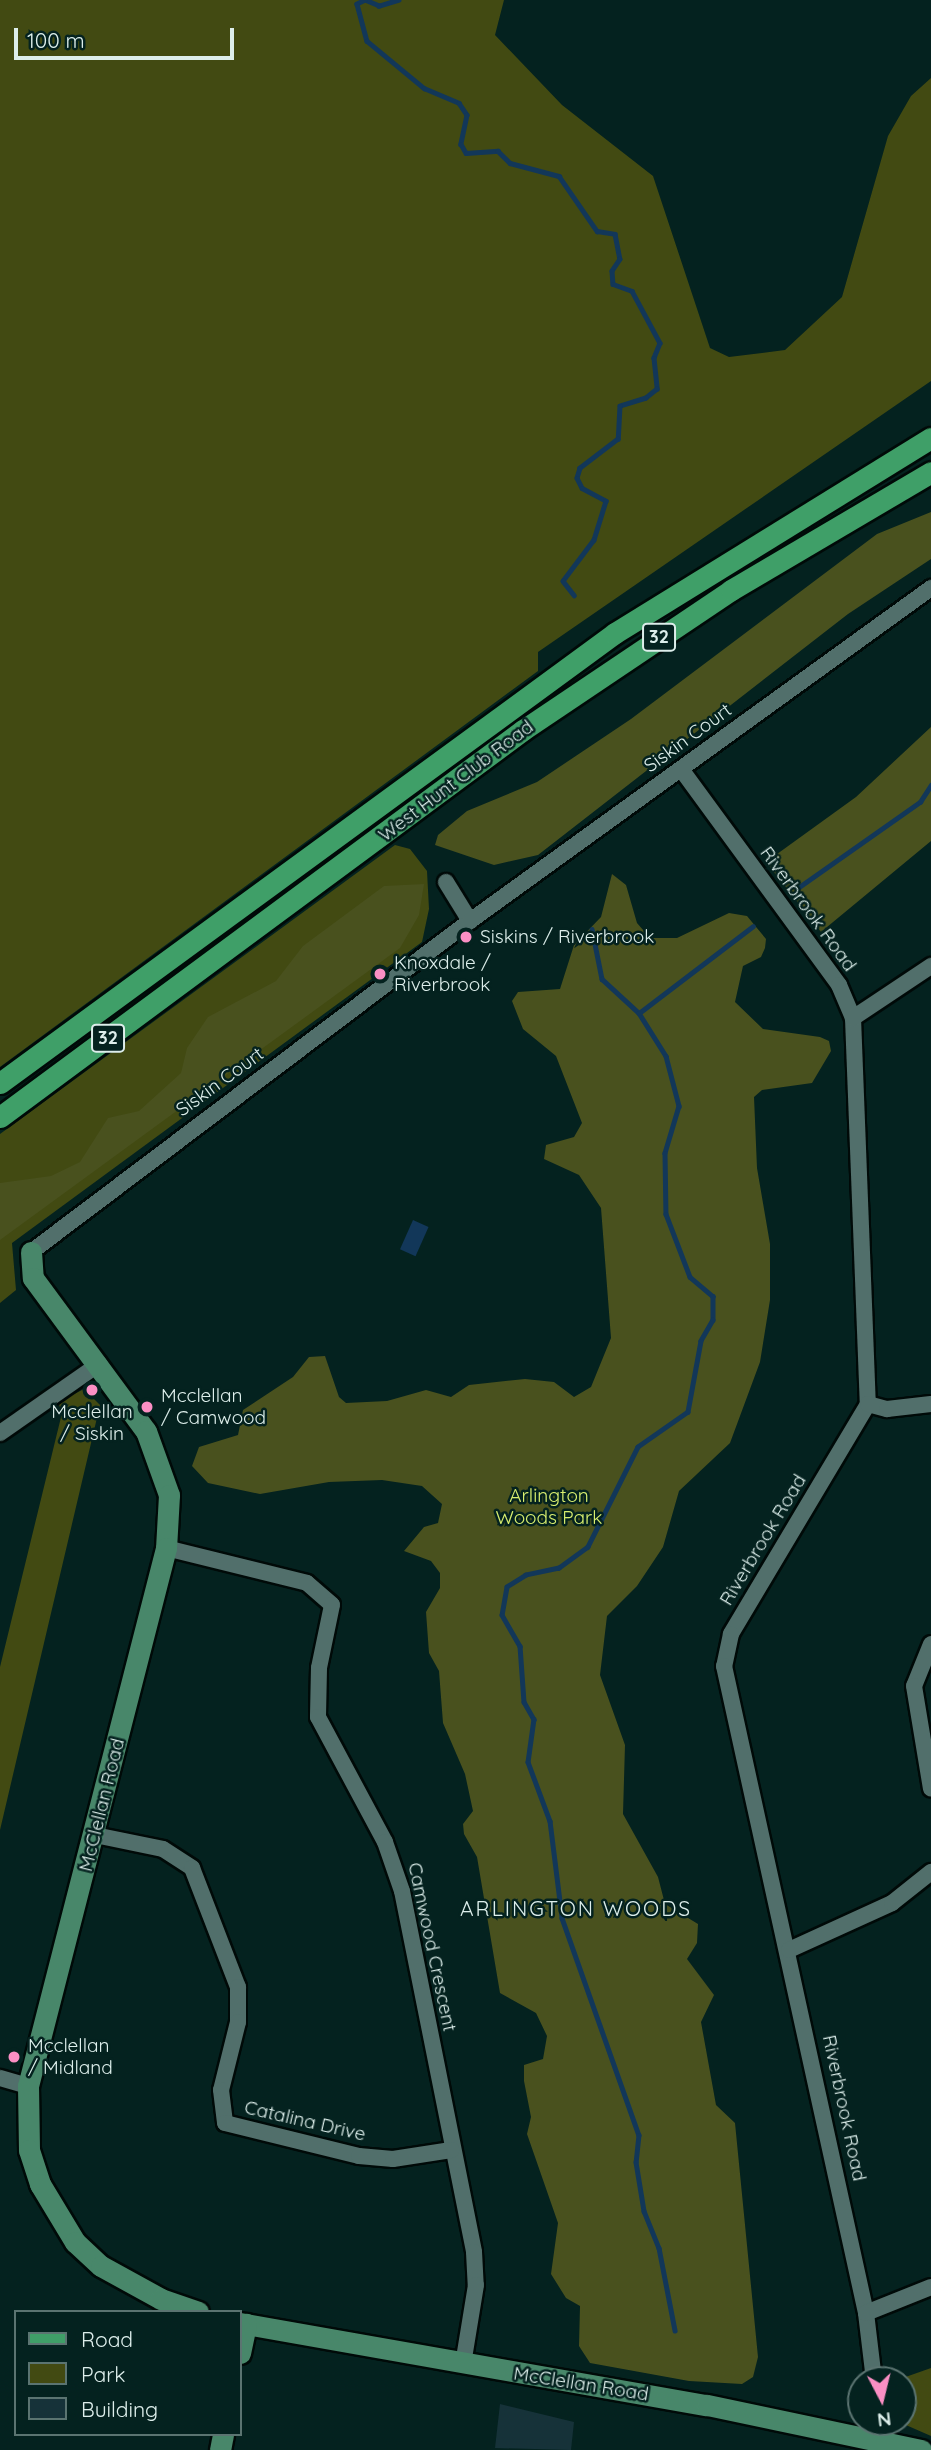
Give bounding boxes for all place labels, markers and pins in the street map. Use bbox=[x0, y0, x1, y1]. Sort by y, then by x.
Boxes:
place label: Siskins / Riverbrook bbox=[480, 926, 654, 948]
marker: Siskins / Riverbrook bbox=[458, 929, 474, 945]
place label: Knoxdale / Riverbrook bbox=[394, 952, 491, 996]
marker: Knoxdale / Riverbrook bbox=[372, 966, 388, 982]
marker: Mcclellan / Siskin bbox=[84, 1382, 100, 1398]
place label: Mcclellan / Camwood bbox=[161, 1385, 266, 1429]
marker: Mcclellan / Camwood bbox=[139, 1399, 155, 1415]
place label: Mcclellan / Siskin bbox=[51, 1401, 133, 1445]
place label: Mcclellan / Midland bbox=[28, 2035, 113, 2079]
marker: Mcclellan / Midland bbox=[6, 2049, 22, 2065]

